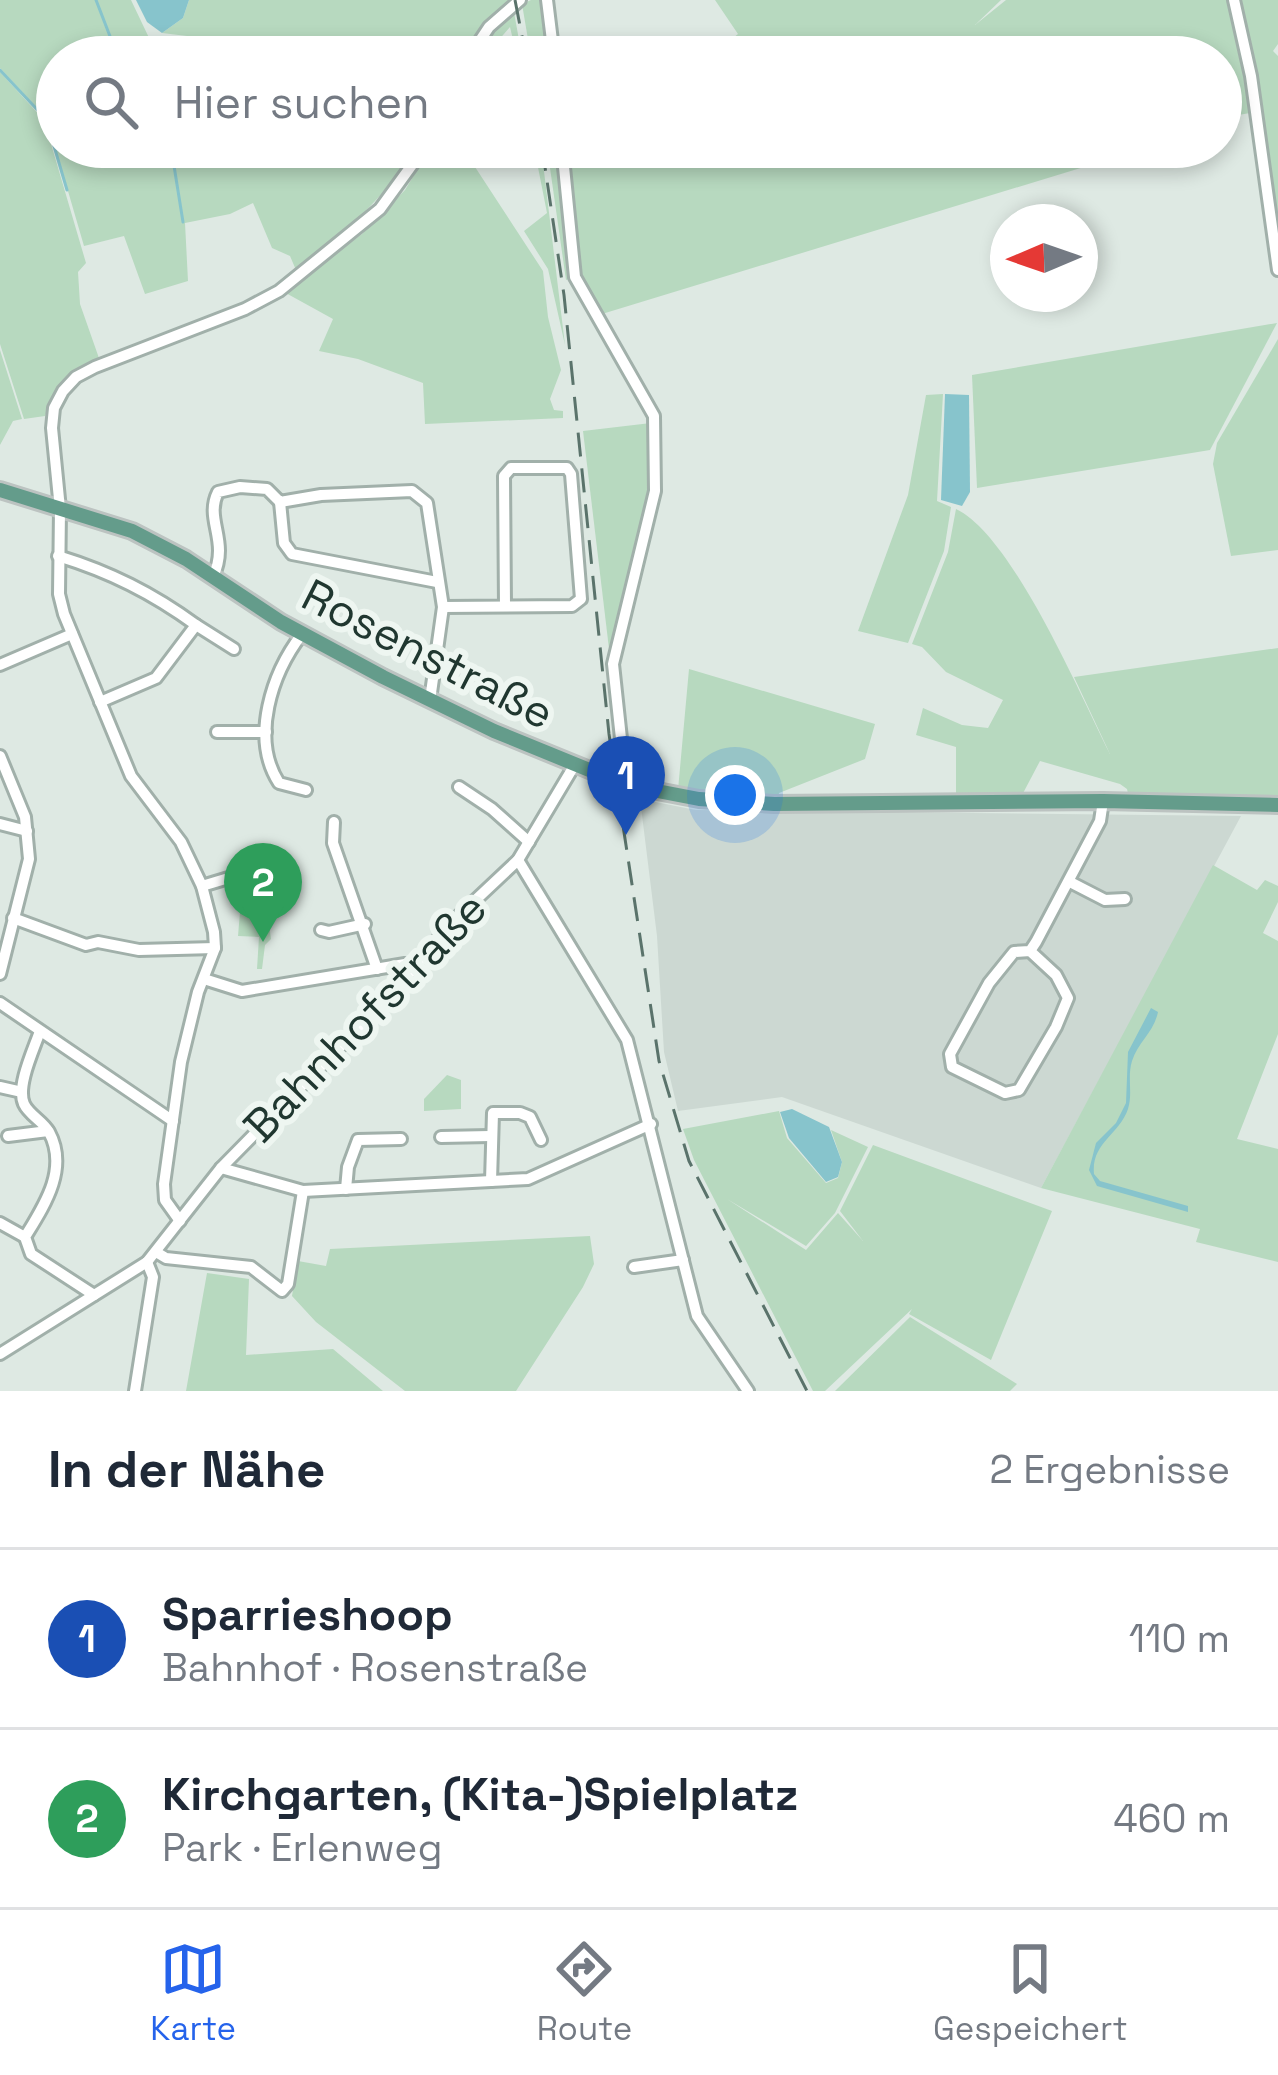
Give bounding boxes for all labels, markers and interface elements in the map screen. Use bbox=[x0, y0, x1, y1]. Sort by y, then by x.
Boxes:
search box bbox=[36, 36, 1242, 168]
icon: search bbox=[78, 69, 144, 135]
text: Hier suchen bbox=[174, 74, 430, 131]
north arrow bbox=[990, 204, 1098, 312]
street label: Rosenstraße bbox=[293, 566, 563, 742]
pin: 1 bbox=[587, 736, 665, 835]
your location bbox=[705, 765, 765, 825]
pin: 2 bbox=[224, 843, 302, 942]
street label: Bahnhofstraße bbox=[231, 880, 499, 1154]
text: In der Nähe bbox=[48, 1437, 325, 1502]
text: 2 Ergebnisse bbox=[990, 1445, 1230, 1494]
text: Sparrieshoop bbox=[162, 1586, 453, 1643]
text: 1 bbox=[78, 1614, 96, 1663]
text: 110 m bbox=[1129, 1614, 1230, 1663]
text: Bahnhof · Rosenstraße bbox=[162, 1643, 588, 1692]
text: Kirchgarten, (Kita-)Spielplatz bbox=[162, 1766, 798, 1823]
text: 2 bbox=[75, 1794, 99, 1843]
text: 460 m bbox=[1113, 1794, 1230, 1843]
text: Park · Erlenweg bbox=[162, 1823, 442, 1872]
tab: Karte bbox=[150, 1936, 236, 2050]
tab: Route bbox=[537, 1936, 632, 2050]
tab: Gespeichert bbox=[933, 1936, 1128, 2050]

